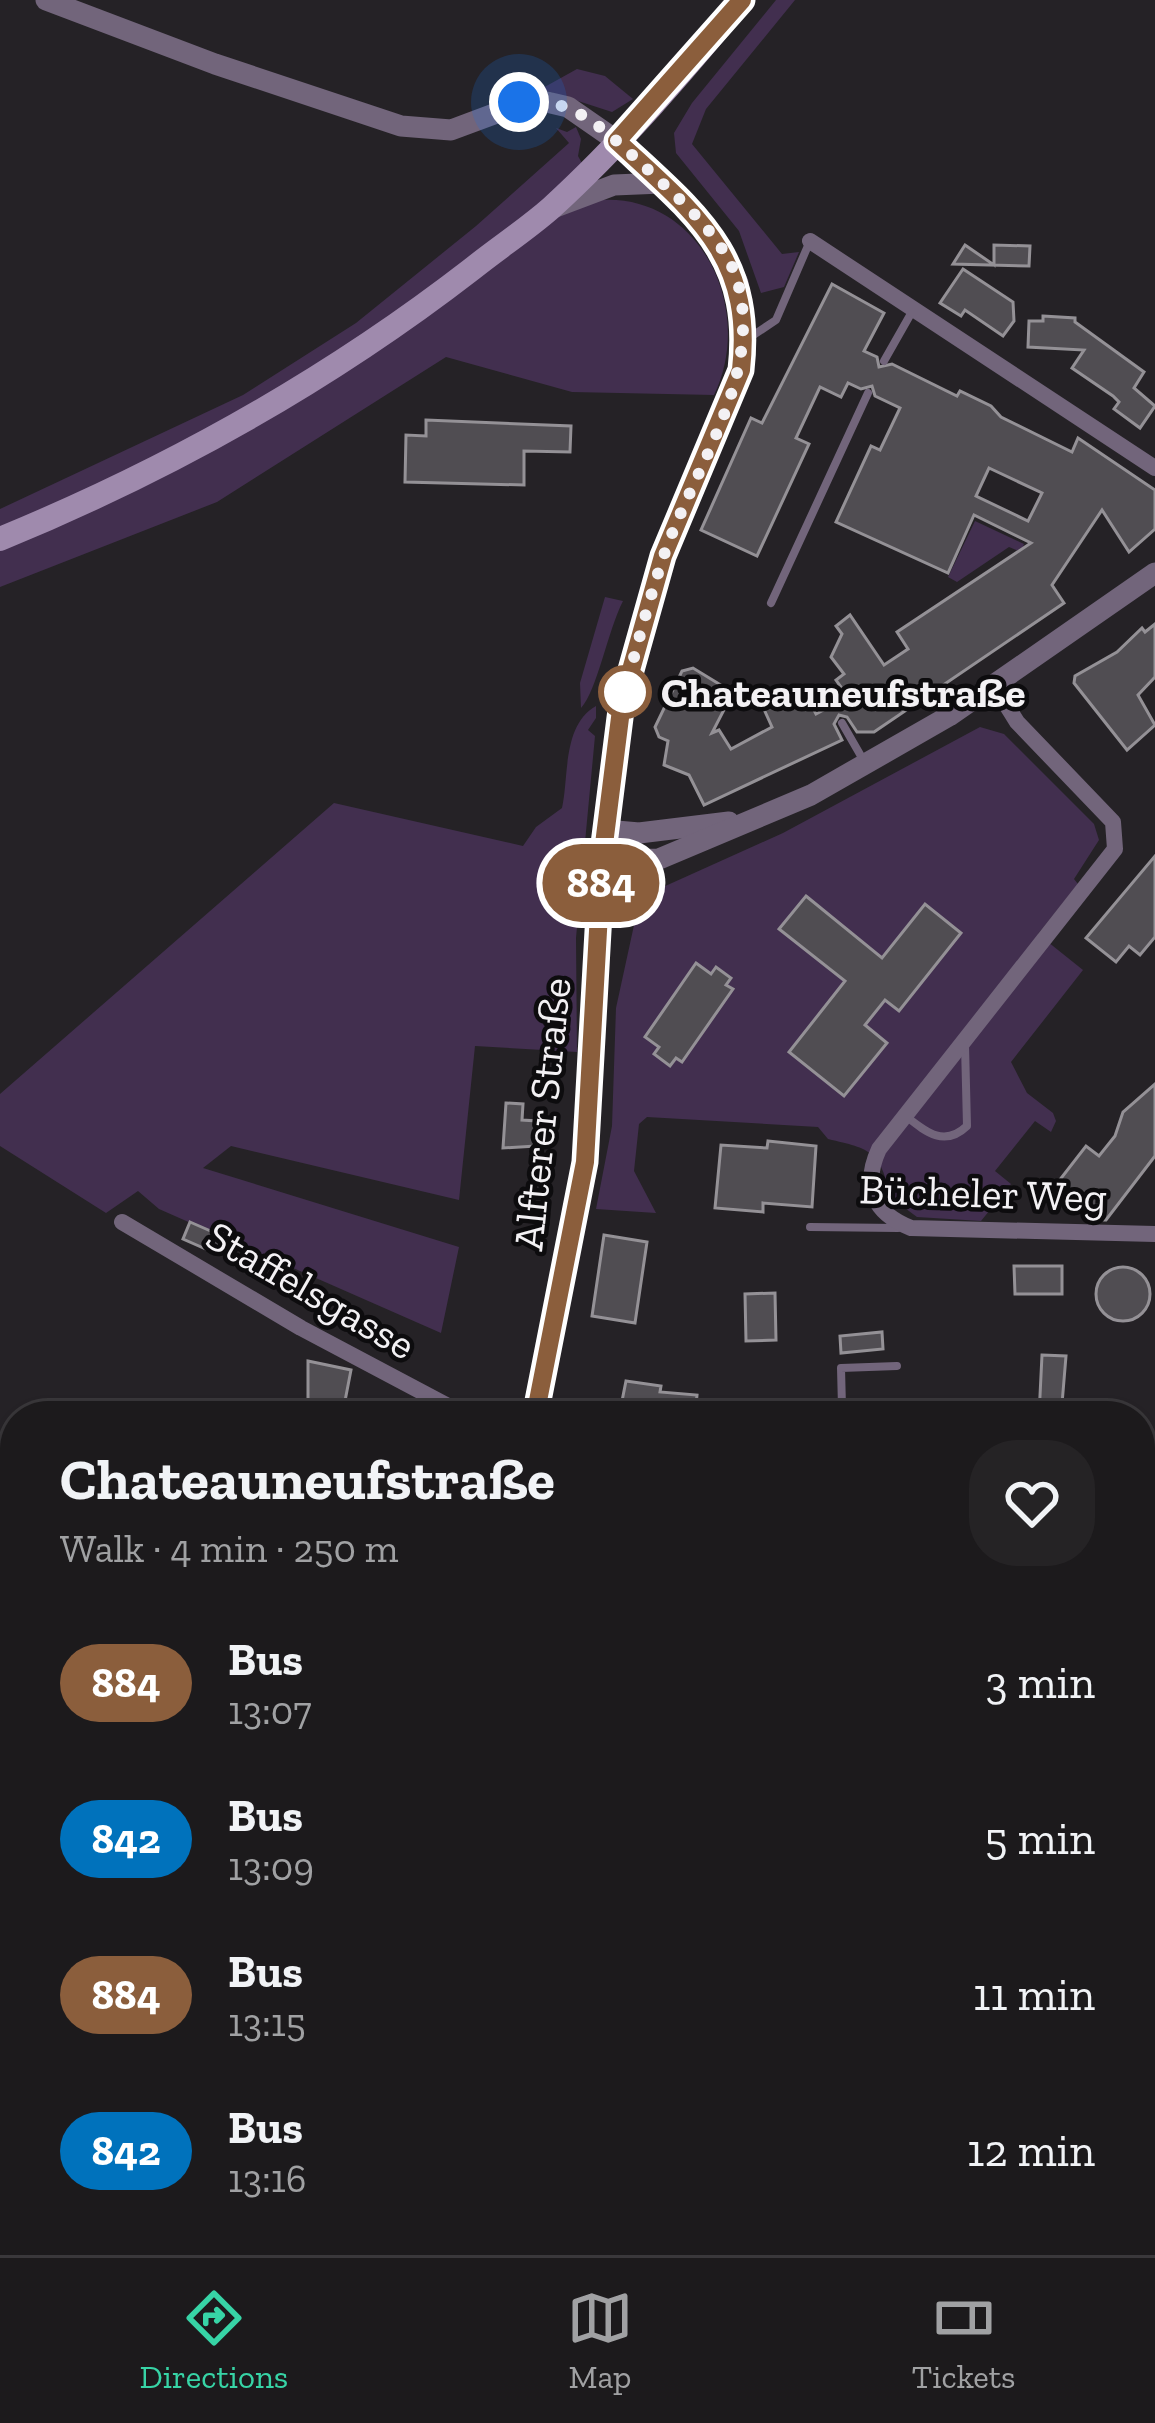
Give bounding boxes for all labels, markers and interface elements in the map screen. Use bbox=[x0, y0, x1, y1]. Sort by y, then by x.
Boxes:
your location bbox=[489, 72, 549, 132]
marker: Chateauneufstraße bbox=[600, 667, 650, 717]
place label: Chateauneufstraße bbox=[661, 667, 1026, 718]
line badge: 884 bbox=[532, 844, 670, 922]
text: 884 bbox=[566, 857, 636, 908]
street label: Alfterer Straße bbox=[502, 975, 582, 1253]
street label: Bücheler Weg bbox=[858, 1163, 1108, 1223]
street label: Staffelsgasse bbox=[197, 1210, 425, 1370]
button: heart bbox=[969, 1440, 1095, 1566]
text: Chateauneufstraße bbox=[60, 1445, 555, 1514]
text: Walk · 4 min · 250 m bbox=[60, 1525, 399, 1572]
text: Bus bbox=[228, 1633, 303, 1687]
text: 3 min bbox=[986, 1656, 1095, 1710]
text: 884 bbox=[91, 1657, 161, 1708]
text: 13:07 bbox=[228, 1687, 312, 1734]
text: Bus bbox=[228, 1789, 303, 1843]
text: 5 min bbox=[985, 1812, 1095, 1866]
text: 842 bbox=[91, 1813, 161, 1864]
text: 13:09 bbox=[228, 1843, 314, 1890]
text: Bus bbox=[228, 1945, 303, 1999]
text: 11 min bbox=[973, 1968, 1095, 2022]
text: 884 bbox=[91, 1969, 161, 2020]
text: 13:15 bbox=[228, 1999, 306, 2046]
text: Bus bbox=[228, 2101, 303, 2155]
text: 12 min bbox=[967, 2124, 1095, 2178]
text: 842 bbox=[91, 2125, 161, 2176]
text: 13:16 bbox=[228, 2155, 307, 2202]
tab: Directions bbox=[139, 2285, 288, 2396]
tab: Map bbox=[567, 2285, 633, 2396]
tab: Tickets bbox=[912, 2285, 1016, 2396]

